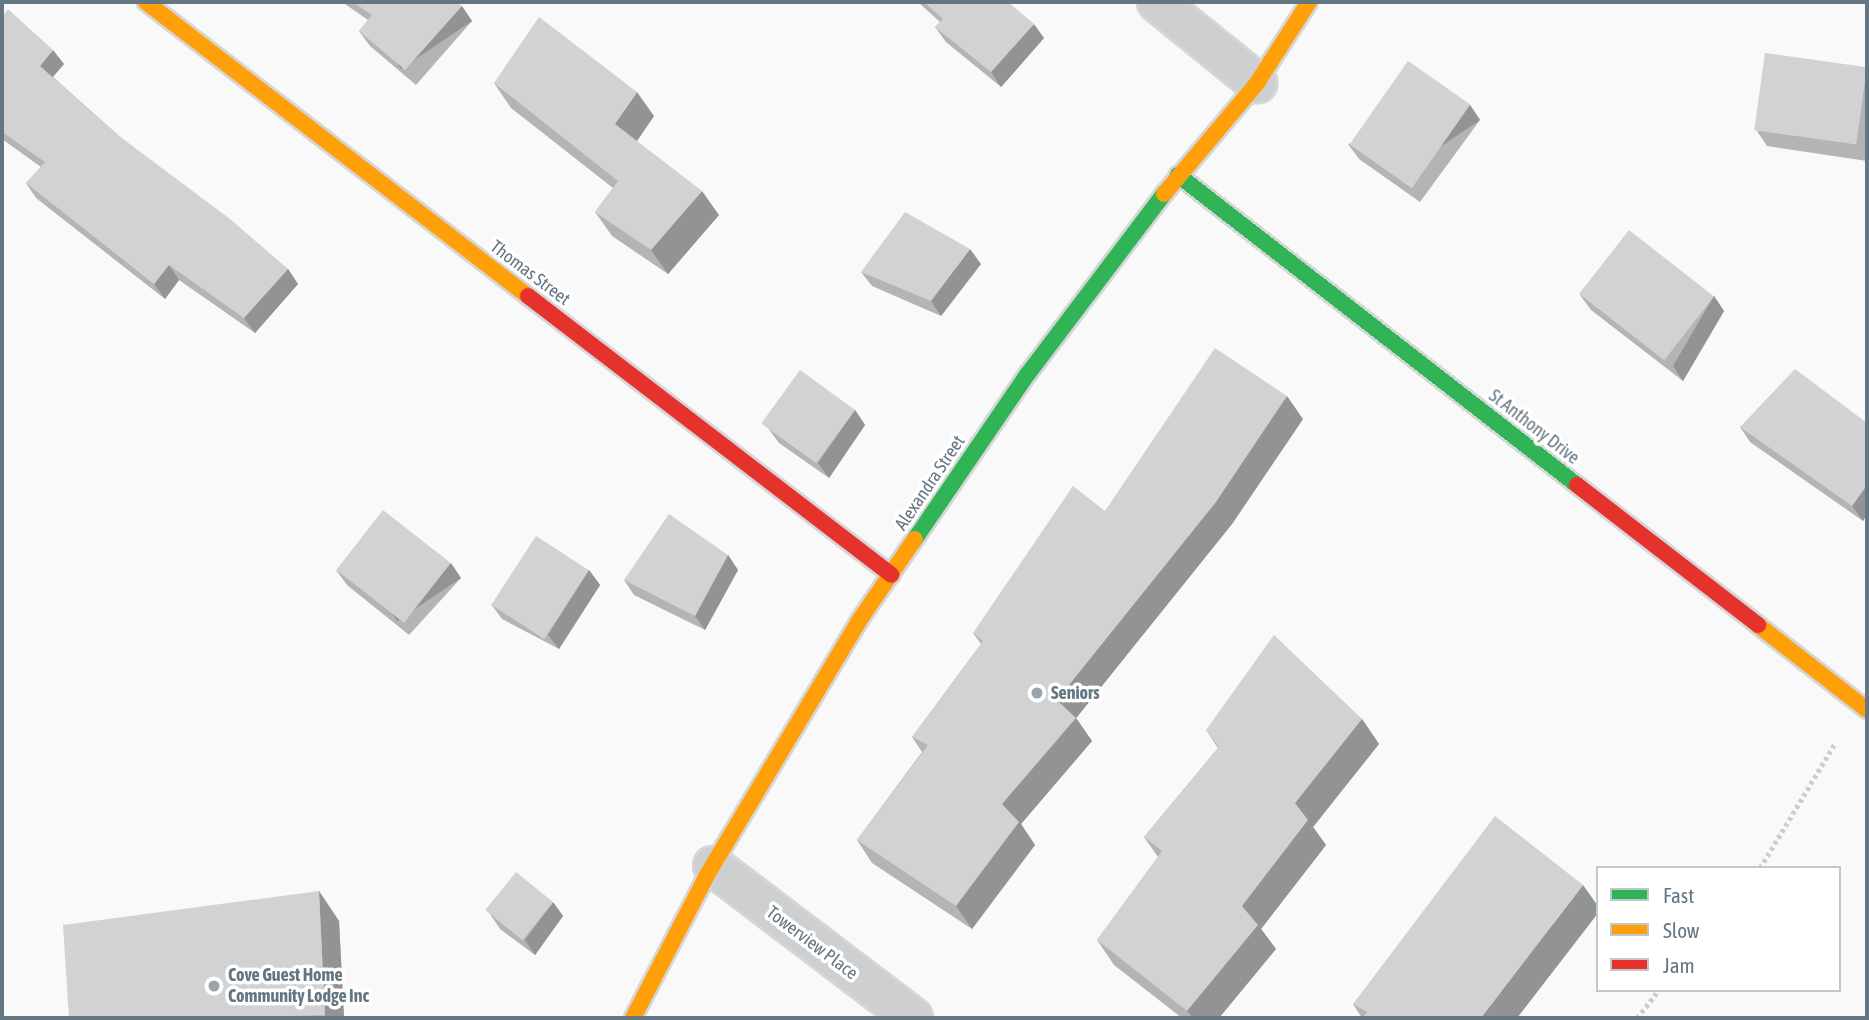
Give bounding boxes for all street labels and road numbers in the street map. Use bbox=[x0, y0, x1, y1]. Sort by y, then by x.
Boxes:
street label: Thomas Street bbox=[486, 236, 574, 310]
street label: St Anthony Drive bbox=[1485, 385, 1583, 469]
street label: Alexandra Street bbox=[890, 432, 970, 534]
street label: Towerview Place bbox=[762, 902, 862, 984]

